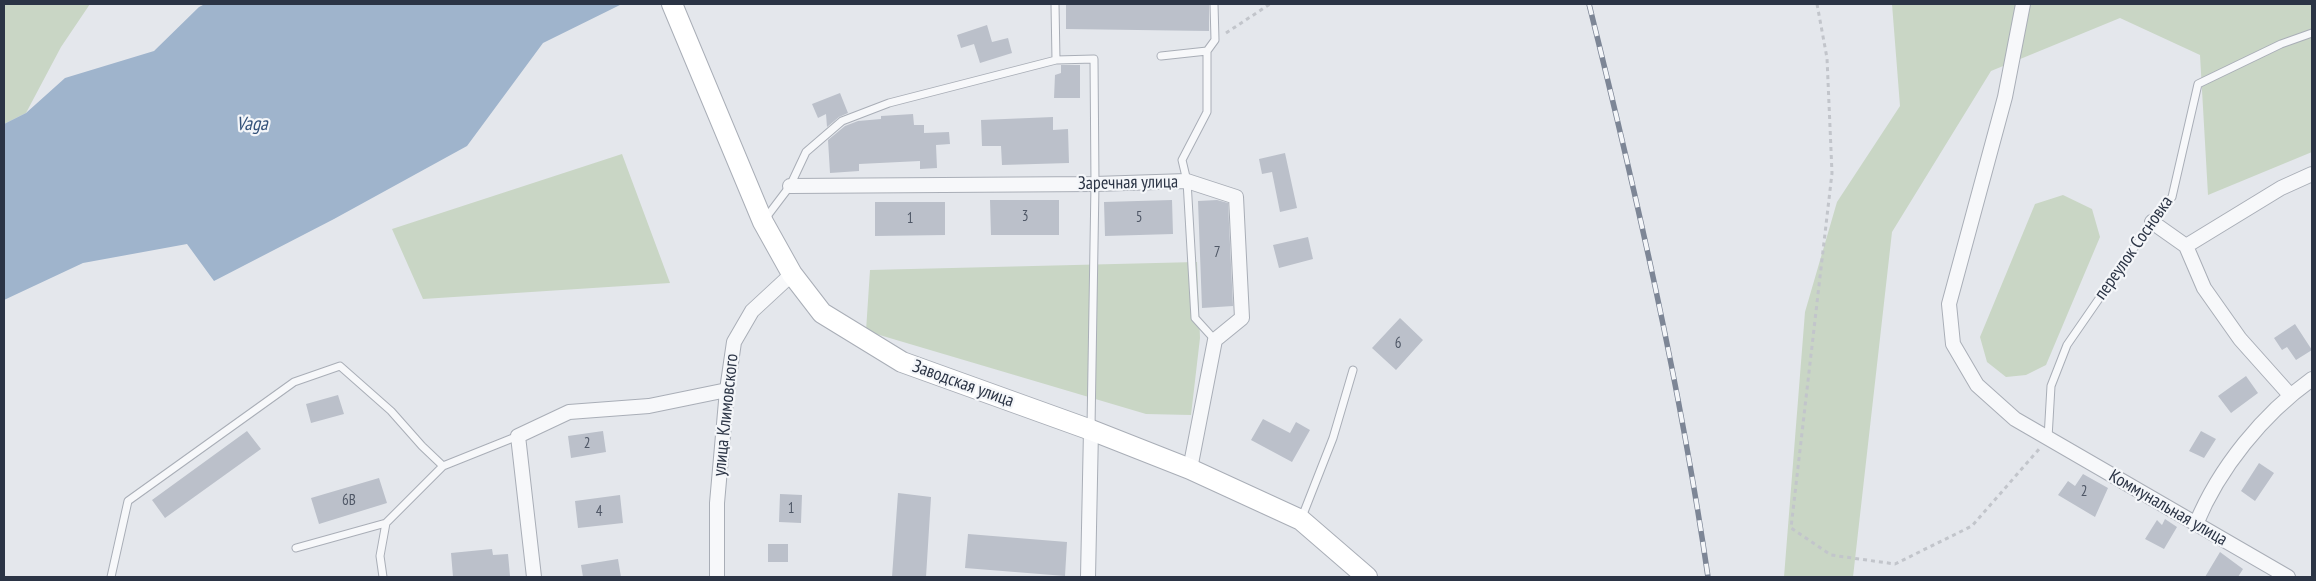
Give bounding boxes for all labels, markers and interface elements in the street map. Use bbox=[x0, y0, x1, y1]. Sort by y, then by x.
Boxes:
water label: Vaga bbox=[236, 114, 268, 136]
street label: Заречная улица bbox=[1078, 171, 1178, 195]
street label: переулок Сосновка bbox=[2090, 192, 2178, 304]
house number: 3 bbox=[1022, 208, 1028, 226]
house number: 5 bbox=[1136, 209, 1142, 227]
house number: 1 bbox=[907, 210, 913, 228]
house number: 7 bbox=[1214, 244, 1220, 262]
house number: 6 bbox=[1395, 335, 1401, 353]
street label: улица Климовского bbox=[709, 353, 743, 477]
street label: Заводская улица bbox=[909, 356, 1017, 412]
house number: 2 bbox=[584, 435, 590, 453]
street label: Коммунальная улица bbox=[2105, 465, 2231, 551]
house number: 2 bbox=[2081, 483, 2087, 501]
house number: 6В bbox=[342, 492, 356, 510]
house number: 1 bbox=[788, 500, 794, 518]
house number: 4 bbox=[596, 503, 602, 521]

